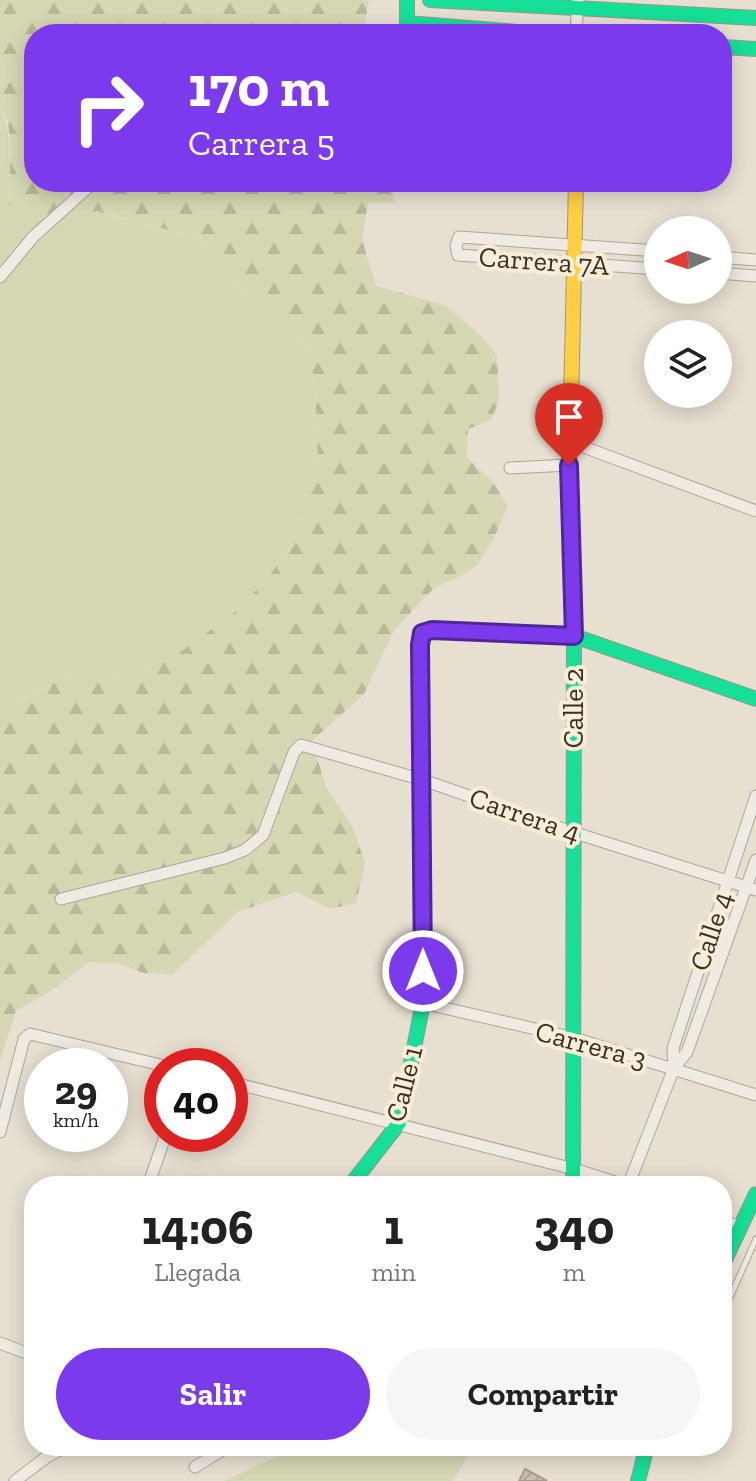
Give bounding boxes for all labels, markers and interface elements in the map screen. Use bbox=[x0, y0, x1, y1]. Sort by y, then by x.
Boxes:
text: 170 m bbox=[188, 53, 329, 120]
icon: right bbox=[56, 56, 160, 160]
text: Carrera 5 bbox=[188, 121, 335, 164]
north arrow bbox=[644, 216, 732, 304]
map controls bbox=[644, 216, 732, 408]
street label: Carrera 7A bbox=[478, 240, 611, 282]
button: layers bbox=[644, 320, 732, 408]
pin bbox=[535, 383, 603, 465]
icon: arrive bbox=[547, 395, 591, 439]
street label: Calle 2 bbox=[557, 668, 590, 748]
street label: Carrera 4 bbox=[465, 781, 585, 849]
street label: Calle 4 bbox=[683, 887, 739, 975]
position arrow bbox=[381, 929, 465, 1013]
street label: Carrera 3 bbox=[532, 1014, 650, 1076]
street label: Calle 1 bbox=[379, 1043, 429, 1125]
speed limit sign: 40 bbox=[144, 1048, 248, 1152]
text: 29 bbox=[55, 1066, 97, 1114]
text: km/h bbox=[53, 1108, 99, 1132]
text: 14:06 bbox=[142, 1199, 254, 1256]
text: 1 bbox=[384, 1199, 403, 1256]
text: 340 bbox=[534, 1199, 614, 1256]
text: Llegada bbox=[154, 1256, 241, 1288]
text: min bbox=[371, 1256, 416, 1288]
text: m bbox=[563, 1256, 585, 1288]
button: Salir bbox=[56, 1348, 370, 1440]
button: Compartir bbox=[386, 1348, 700, 1440]

